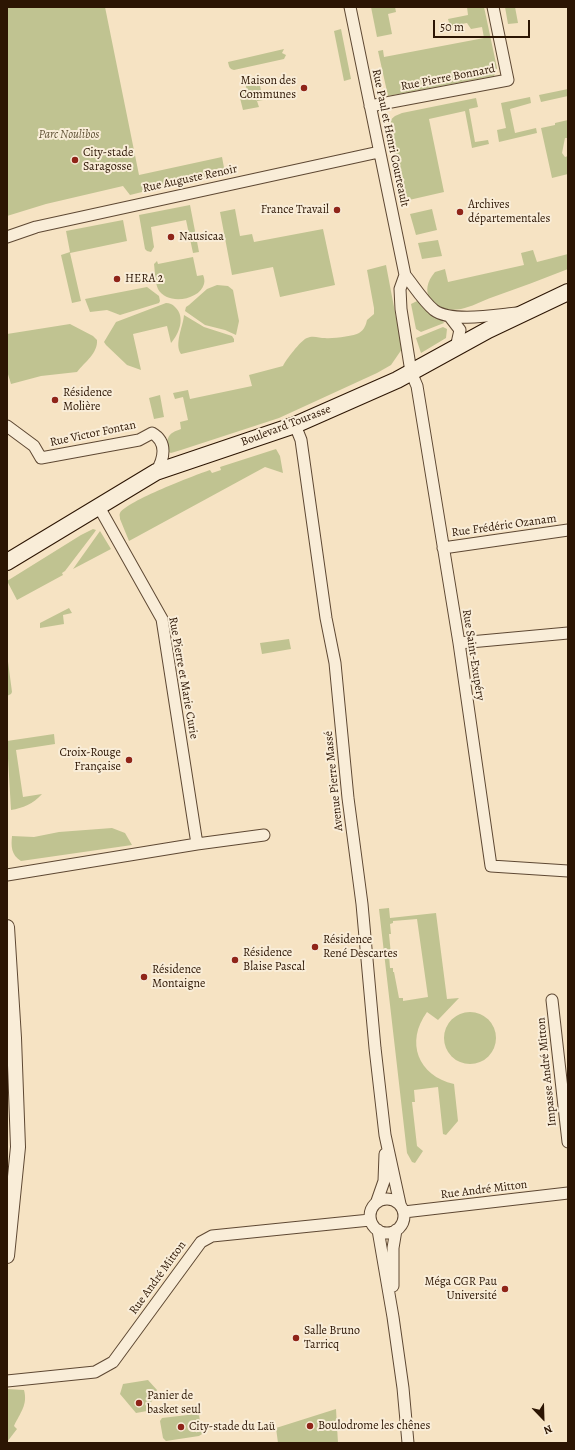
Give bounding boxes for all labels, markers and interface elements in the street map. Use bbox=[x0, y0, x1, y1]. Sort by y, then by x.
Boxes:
scale bar bbox=[435, 12, 532, 38]
text: 50 m bbox=[440, 19, 464, 35]
street label: Rue Pierre Bonnard bbox=[400, 62, 496, 94]
street label: Rue Paul et Henri Courteault bbox=[368, 68, 412, 208]
place label: Maison des Communes bbox=[240, 74, 296, 102]
marker: Maison des Communes bbox=[299, 83, 309, 93]
park label: Parc Noulibos bbox=[39, 128, 99, 142]
place label: City-stade Saragosse bbox=[83, 146, 133, 174]
marker: City-stade Saragosse bbox=[70, 155, 80, 165]
street label: Rue Auguste Renoir bbox=[141, 162, 239, 196]
place label: Archives départementales bbox=[468, 198, 550, 226]
place label: France Travail bbox=[261, 203, 329, 217]
marker: France Travail bbox=[332, 205, 342, 215]
marker: Archives départementales bbox=[455, 207, 465, 217]
place label: Nausicaa bbox=[179, 230, 224, 244]
marker: Nausicaa bbox=[166, 232, 176, 242]
place label: HERA 2 bbox=[125, 272, 164, 286]
marker: HERA 2 bbox=[112, 274, 122, 284]
place label: Résidence Molière bbox=[63, 386, 112, 414]
marker: Résidence Molière bbox=[50, 395, 60, 405]
street label: Boulevard Tourasse bbox=[239, 402, 333, 450]
street label: Rue Victor Fontan bbox=[49, 418, 137, 450]
street label: Rue Frédéric Ozanam bbox=[451, 512, 557, 540]
street label: Rue Saint-Exupéry bbox=[459, 608, 487, 702]
street label: Rue Pierre et Marie Curie bbox=[165, 616, 201, 740]
street label: Avenue Pierre Massé bbox=[322, 730, 346, 832]
place label: Croix-Rouge Française bbox=[60, 746, 121, 774]
marker: Croix-Rouge Française bbox=[124, 755, 134, 765]
place label: Résidence René Descartes bbox=[323, 933, 398, 961]
marker: Résidence René Descartes bbox=[310, 942, 320, 952]
place label: Résidence Blaise Pascal bbox=[243, 946, 305, 974]
marker: Résidence Blaise Pascal bbox=[230, 955, 240, 965]
place label: Résidence Montaigne bbox=[152, 963, 205, 991]
marker: Résidence Montaigne bbox=[139, 972, 149, 982]
street label: Impasse André Mitton bbox=[534, 1017, 560, 1127]
street label: Rue André Mitton bbox=[440, 1178, 528, 1202]
street label: Rue André Mitton bbox=[127, 1239, 189, 1317]
place label: Méga CGR Pau Université bbox=[424, 1275, 497, 1303]
marker: Méga CGR Pau Université bbox=[500, 1284, 510, 1294]
place label: Salle Bruno Tarricq bbox=[304, 1324, 360, 1352]
marker: Salle Bruno Tarricq bbox=[291, 1333, 301, 1343]
place label: Panier de basket seul bbox=[147, 1389, 201, 1417]
marker: Panier de basket seul bbox=[134, 1398, 144, 1408]
north arrow bbox=[523, 1398, 563, 1438]
place label: Boulodrome les chênes bbox=[318, 1419, 430, 1433]
place label: City-stade du Laü bbox=[189, 1420, 275, 1434]
marker: Boulodrome les chênes bbox=[305, 1421, 315, 1431]
text: N bbox=[541, 1421, 555, 1438]
marker: City-stade du Laü bbox=[176, 1422, 186, 1432]

